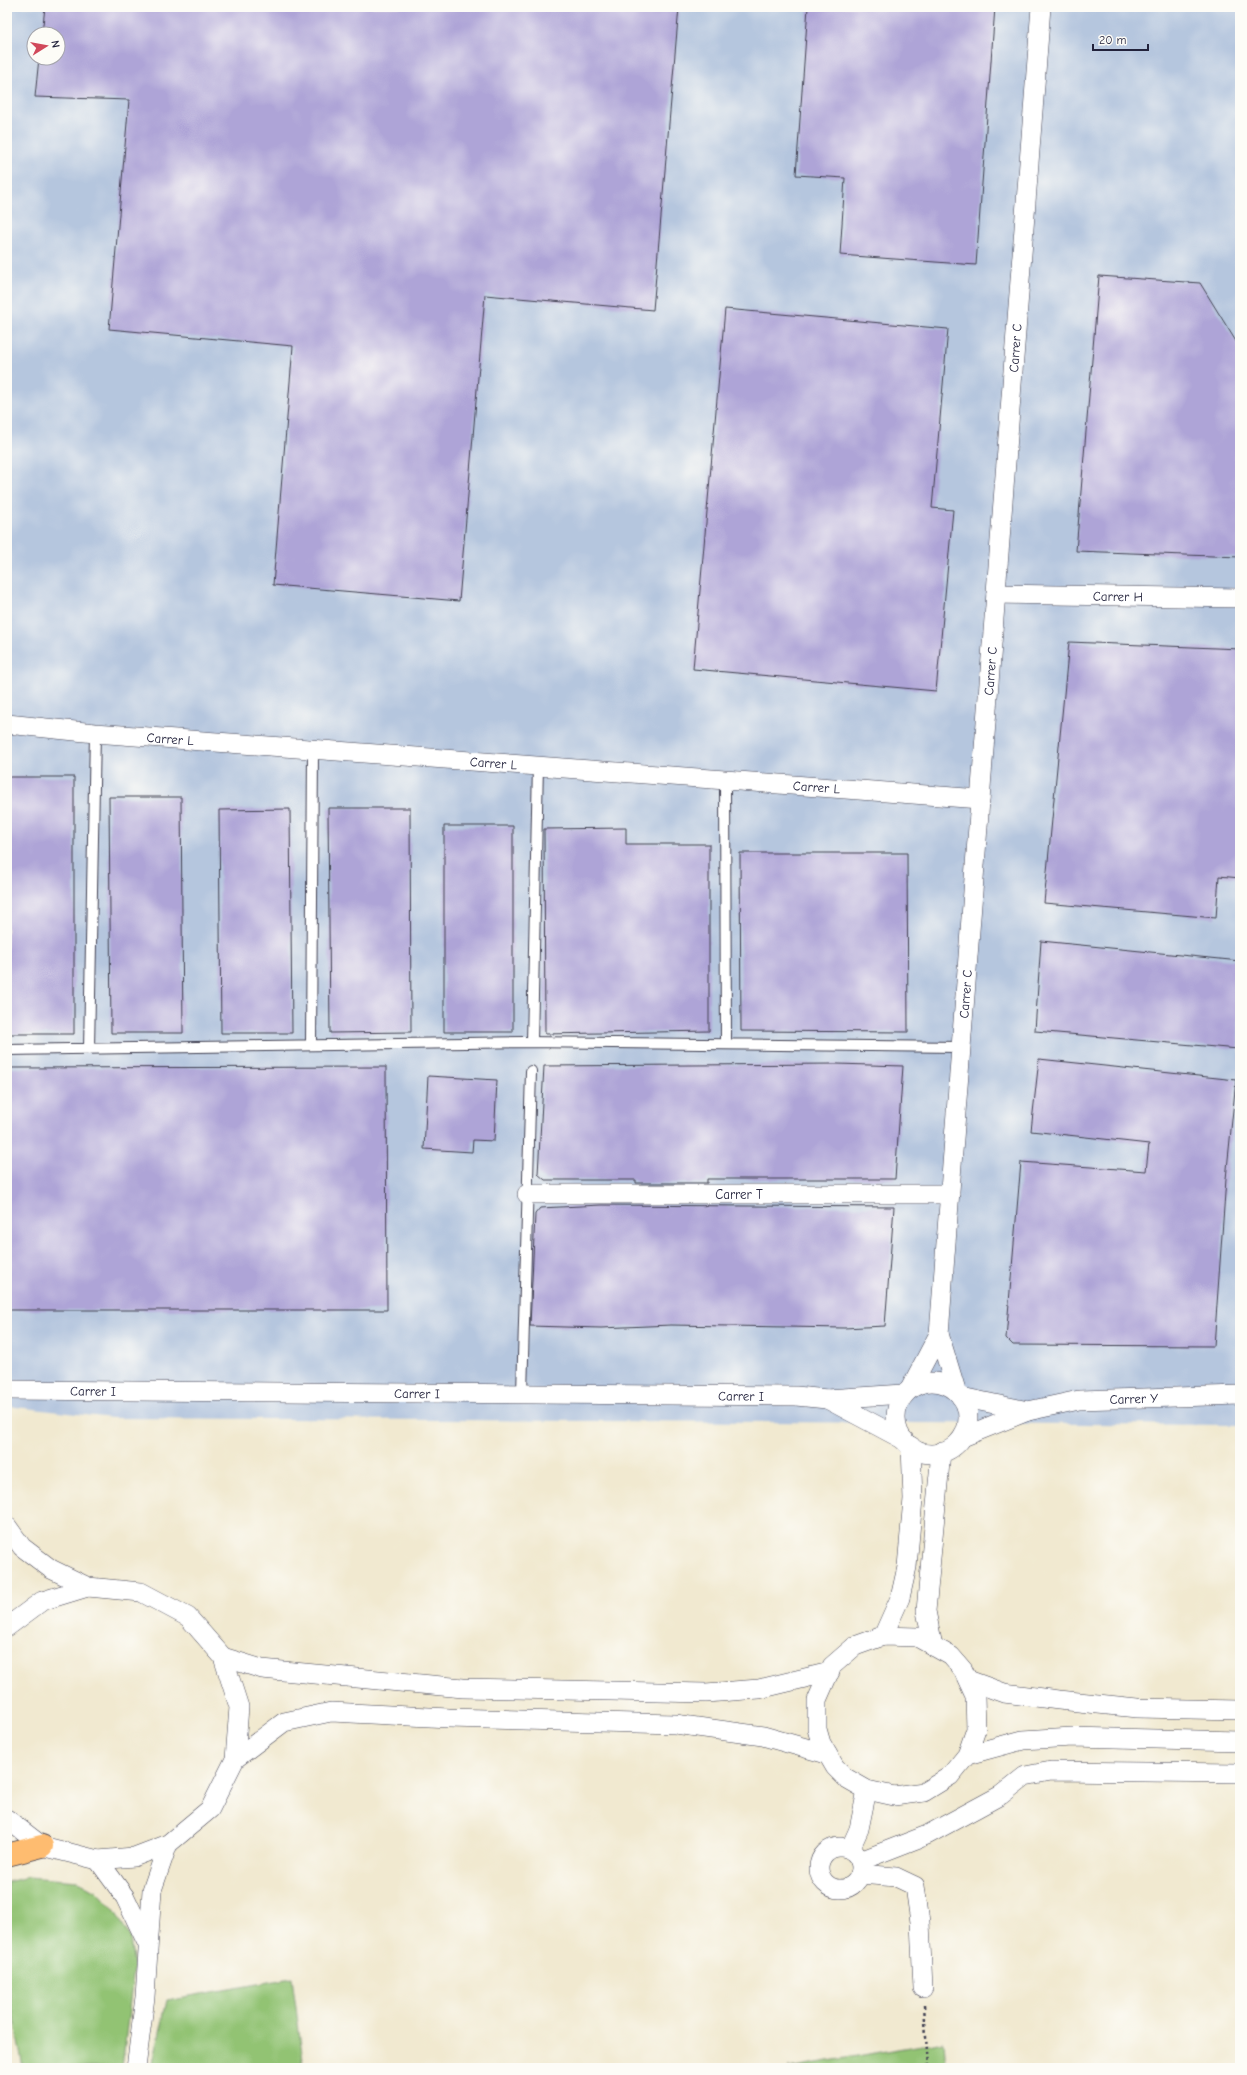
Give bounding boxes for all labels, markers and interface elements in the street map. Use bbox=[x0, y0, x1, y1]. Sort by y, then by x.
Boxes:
north arrow bbox=[26, 26, 66, 66]
scale bar bbox=[1093, 26, 1148, 52]
text: 20 m bbox=[1099, 33, 1127, 47]
text: N bbox=[48, 39, 62, 49]
street label: Carrer C bbox=[1005, 323, 1024, 373]
street label: Carrer H bbox=[1093, 588, 1143, 604]
street label: Carrer C bbox=[981, 646, 999, 696]
street label: Carrer L bbox=[146, 729, 195, 748]
street label: Carrer L bbox=[469, 753, 518, 772]
street label: Carrer L bbox=[792, 778, 841, 796]
street label: Carrer C bbox=[956, 969, 974, 1019]
street label: Carrer T bbox=[715, 1187, 763, 1202]
street label: Carrer I bbox=[70, 1383, 116, 1398]
street label: Carrer I bbox=[394, 1385, 440, 1401]
street label: Carrer I bbox=[718, 1388, 764, 1403]
street label: Carrer Y bbox=[1109, 1390, 1159, 1407]

